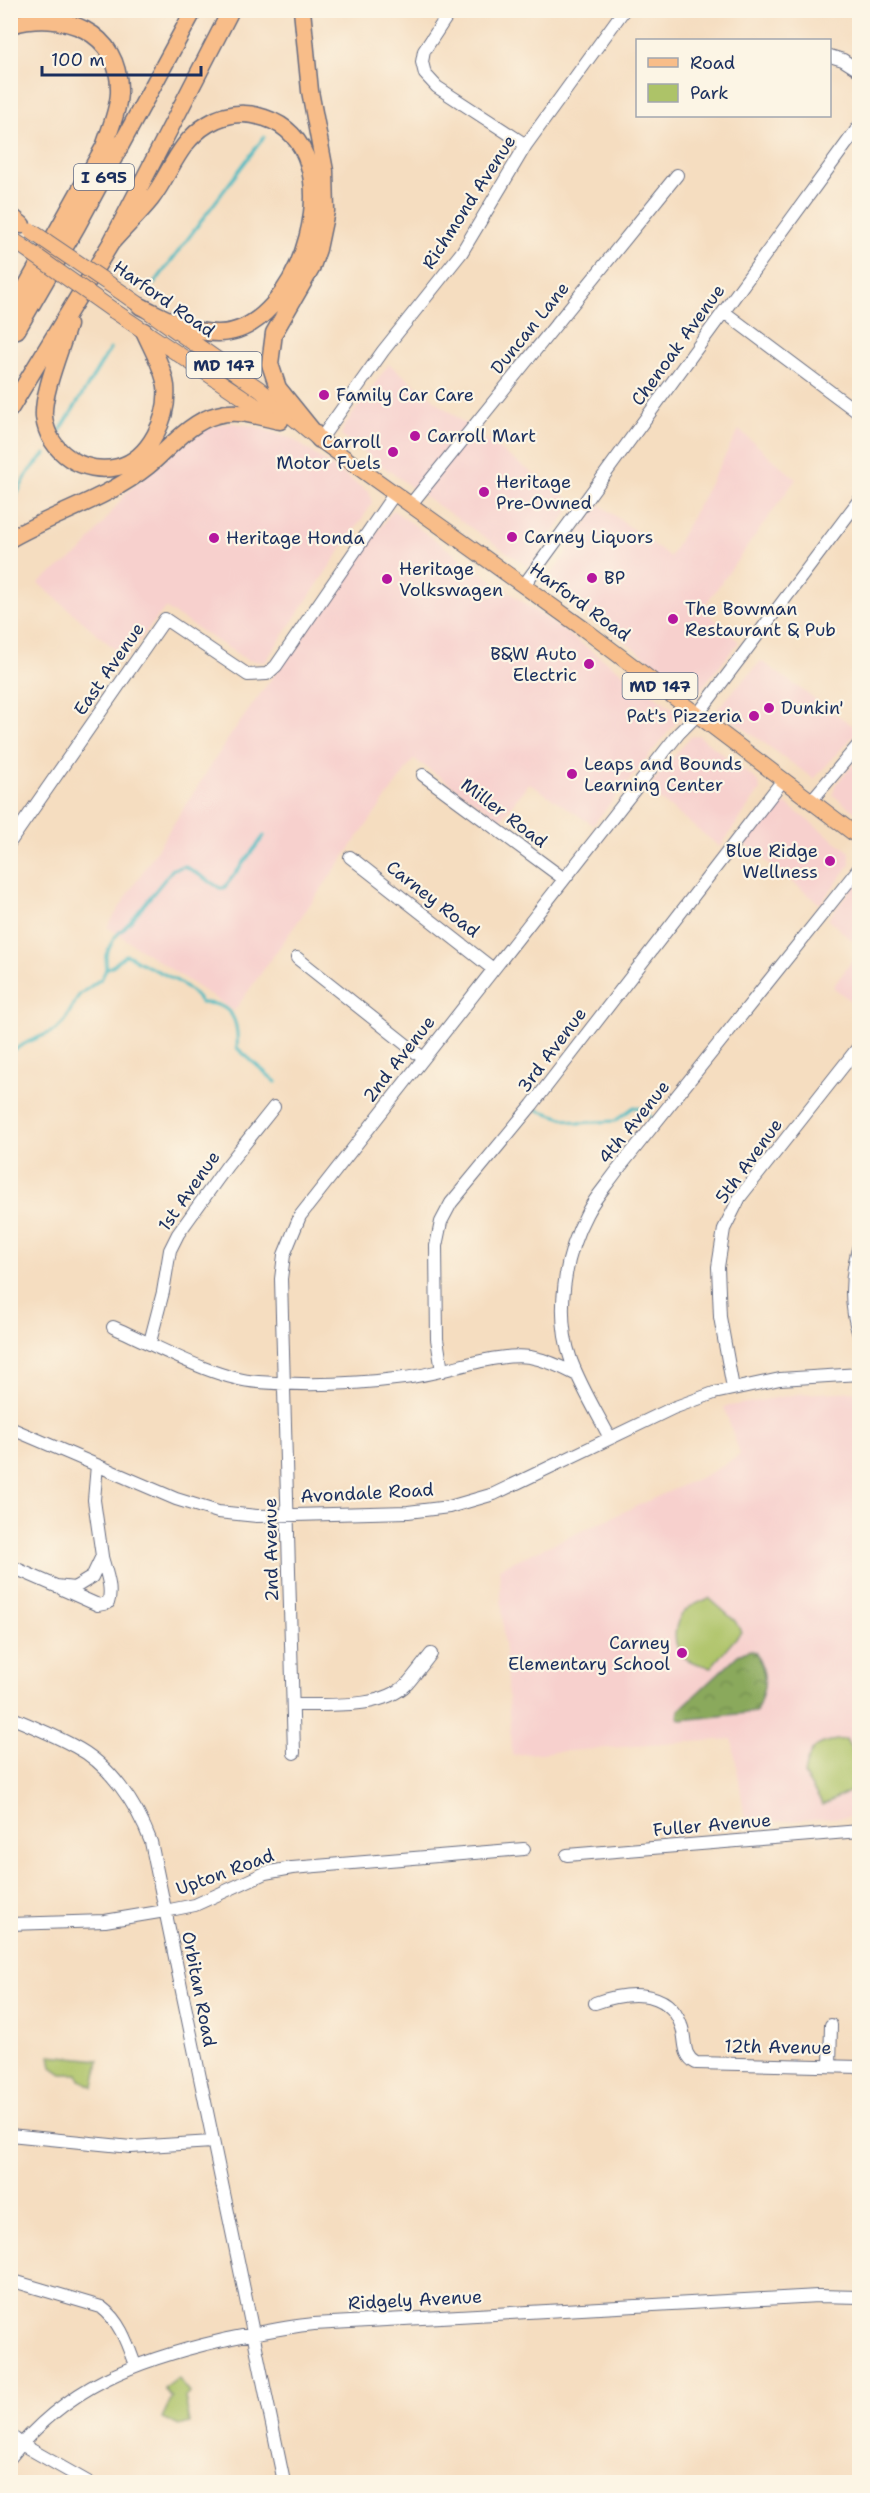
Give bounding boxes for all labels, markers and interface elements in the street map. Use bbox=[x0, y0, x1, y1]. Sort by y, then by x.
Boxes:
scale bar bbox=[42, 39, 201, 77]
legend bbox=[636, 39, 831, 117]
text: 100 m bbox=[51, 48, 105, 72]
text: Road bbox=[690, 51, 735, 75]
text: Park bbox=[690, 81, 729, 105]
street label: Richmond Avenue bbox=[417, 130, 521, 274]
road number: I 695 bbox=[74, 164, 134, 190]
street label: Harford Road bbox=[108, 255, 220, 343]
street label: Duncan Lane bbox=[485, 277, 575, 379]
street label: Chenoak Avenue bbox=[626, 279, 730, 411]
road number: MD 147 bbox=[186, 352, 262, 378]
place label: Family Car Care bbox=[336, 383, 474, 407]
marker: Family Car Care bbox=[317, 388, 331, 402]
place label: Carroll Mart bbox=[427, 424, 536, 448]
marker: Carroll Mart bbox=[408, 429, 422, 443]
place label: Carroll Motor Fuels bbox=[276, 430, 382, 475]
marker: Carroll Motor Fuels bbox=[386, 445, 400, 459]
place label: Heritage Pre-Owned bbox=[496, 470, 592, 515]
marker: Heritage Pre-Owned bbox=[477, 485, 491, 499]
place label: Carney Liquors bbox=[524, 525, 653, 549]
place label: Heritage Honda bbox=[226, 526, 365, 550]
marker: Carney Liquors bbox=[505, 530, 519, 544]
marker: Heritage Honda bbox=[207, 531, 221, 545]
place label: Heritage Volkswagen bbox=[399, 557, 503, 602]
street label: Harford Road bbox=[525, 557, 635, 647]
place label: BP bbox=[604, 566, 625, 590]
marker: BP bbox=[585, 571, 599, 585]
marker: Heritage Volkswagen bbox=[380, 572, 394, 586]
place label: The Bowman Restaurant & Pub bbox=[685, 597, 836, 642]
marker: The Bowman Restaurant & Pub bbox=[666, 612, 680, 626]
street label: East Avenue bbox=[68, 618, 150, 720]
place label: B&W Auto Electric bbox=[490, 642, 577, 687]
marker: B&W Auto Electric bbox=[582, 657, 596, 671]
road number: MD 147 bbox=[622, 673, 698, 699]
place label: Dunkin' bbox=[781, 696, 844, 720]
marker: Dunkin' bbox=[762, 701, 776, 715]
place label: Pat's Pizzeria bbox=[626, 704, 742, 728]
marker: Pat's Pizzeria bbox=[747, 709, 761, 723]
place label: Leaps and Bounds Learning Center bbox=[584, 752, 742, 797]
marker: Leaps and Bounds Learning Center bbox=[565, 767, 579, 781]
street label: Miller Road bbox=[456, 773, 552, 853]
place label: Blue Ridge Wellness bbox=[726, 839, 818, 884]
marker: Blue Ridge Wellness bbox=[823, 854, 837, 868]
street label: Carney Road bbox=[381, 855, 485, 943]
street label: 3rd Avenue bbox=[512, 1002, 592, 1098]
street label: 2nd Avenue bbox=[358, 1011, 440, 1107]
street label: 4th Avenue bbox=[593, 1075, 675, 1169]
street label: 5th Avenue bbox=[710, 1114, 788, 1208]
street label: 1st Avenue bbox=[153, 1146, 225, 1236]
street label: Avondale Road bbox=[300, 1478, 434, 1508]
street label: 2nd Avenue bbox=[258, 1498, 284, 1602]
place label: Carney Elementary School bbox=[508, 1631, 671, 1676]
marker: Carney Elementary School bbox=[675, 1646, 689, 1660]
street label: Fuller Avenue bbox=[652, 1808, 772, 1842]
street label: Upton Road bbox=[173, 1843, 277, 1901]
street label: Orbitan Road bbox=[176, 1929, 222, 2049]
street label: 12th Avenue bbox=[724, 2034, 832, 2060]
street label: Ridgely Avenue bbox=[347, 2284, 483, 2316]

